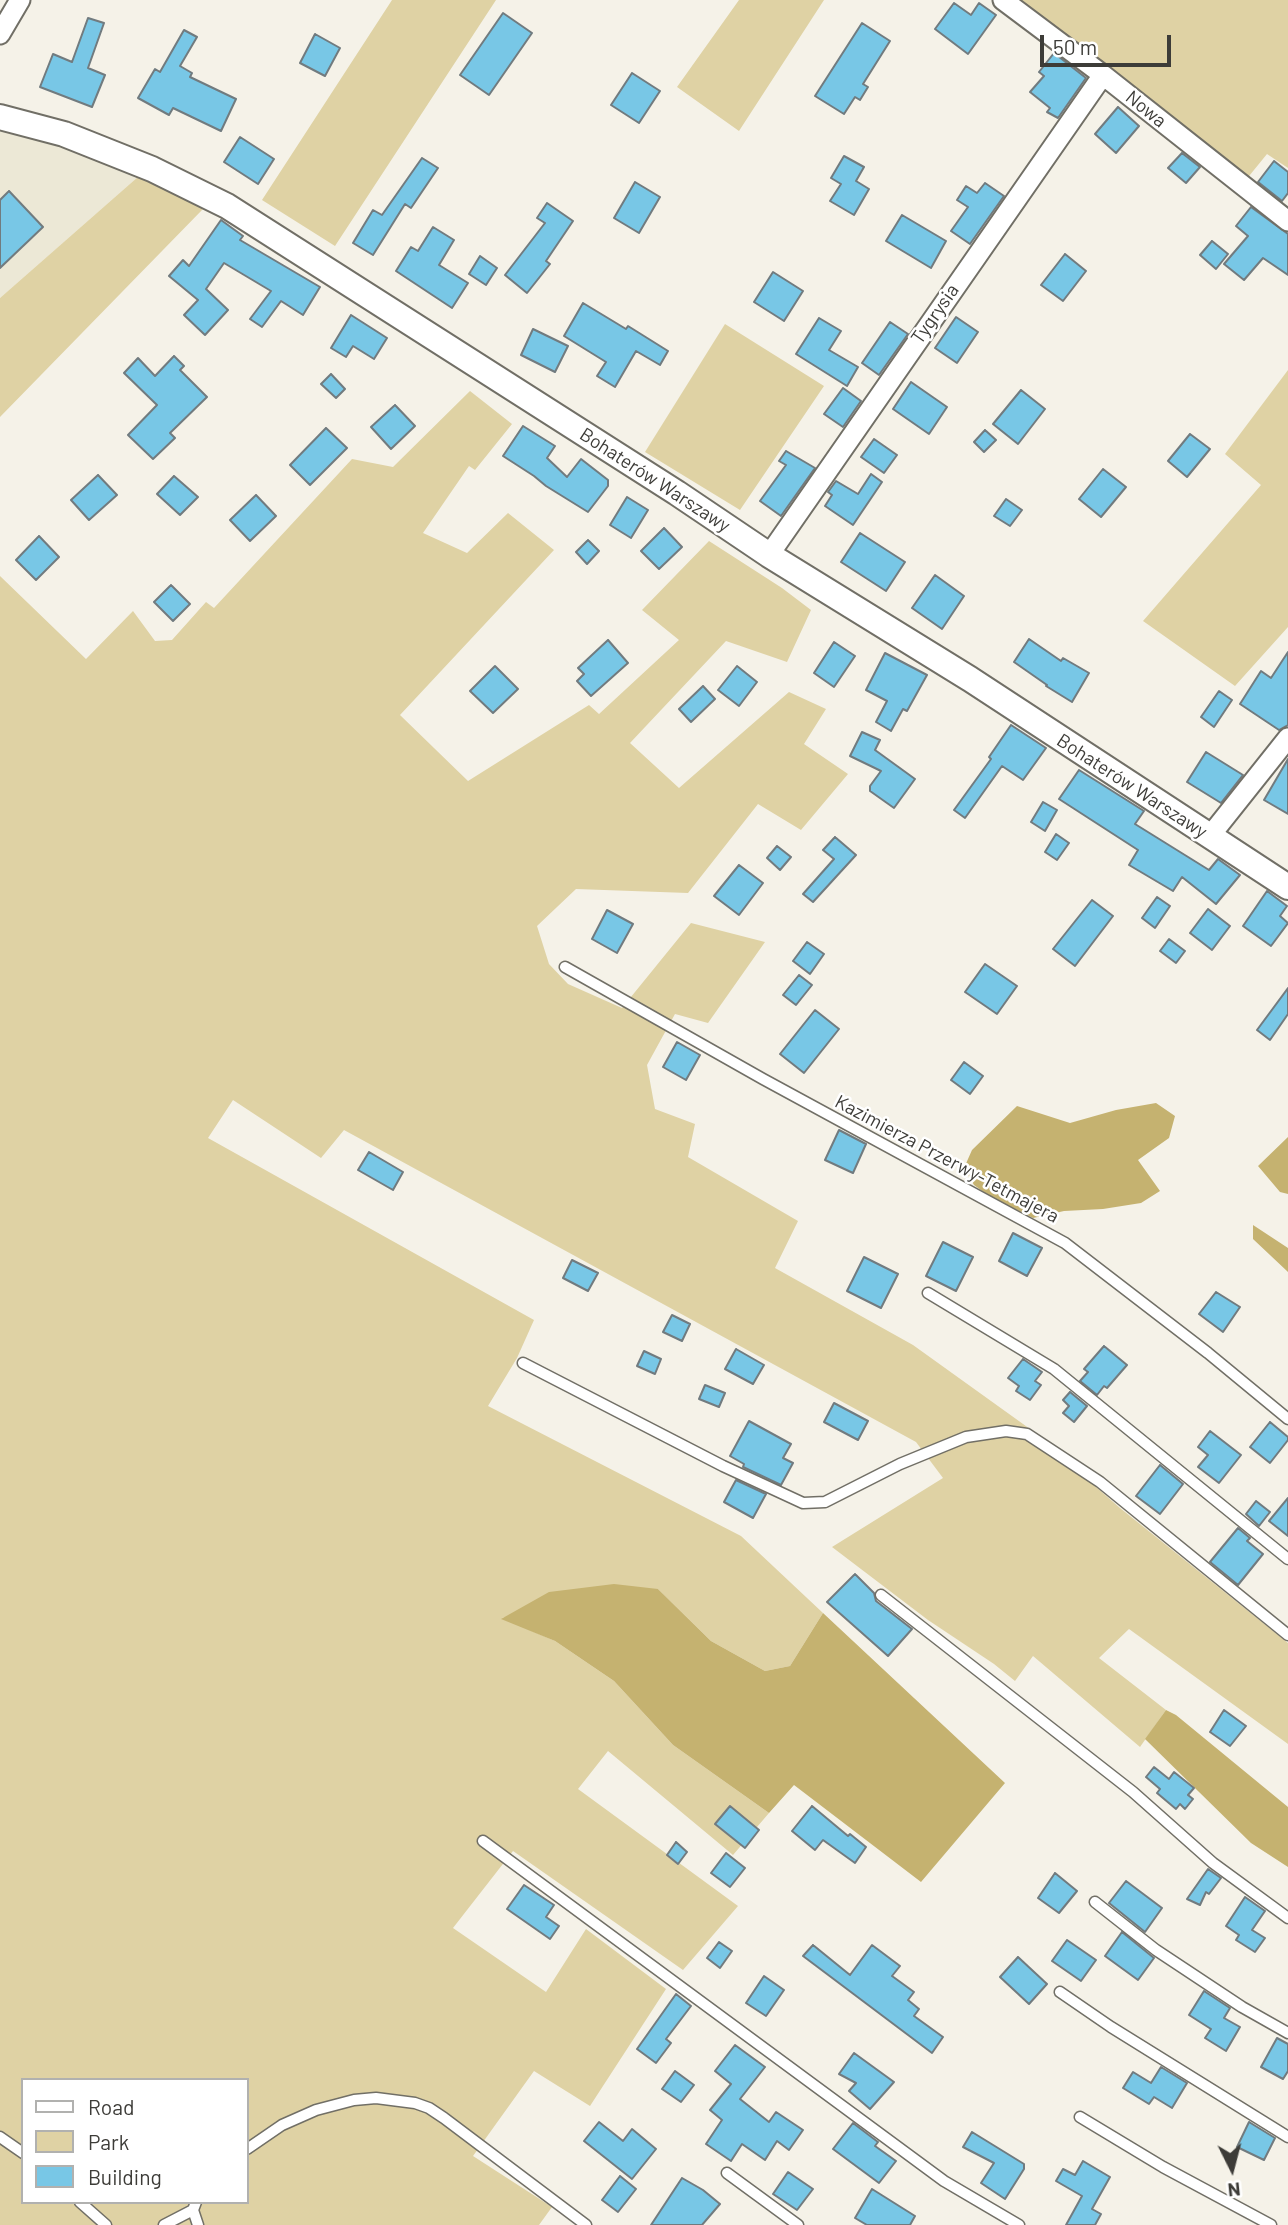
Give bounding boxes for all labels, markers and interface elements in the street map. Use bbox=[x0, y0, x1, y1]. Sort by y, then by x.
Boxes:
scale bar bbox=[1043, 21, 1174, 65]
text: 50 m bbox=[1053, 34, 1097, 59]
street label: Nowa bbox=[1121, 86, 1171, 132]
street label: Tygrysia bbox=[906, 280, 964, 348]
street label: Bohaterów Warszawy bbox=[575, 423, 735, 537]
street label: Bohaterów Warszawy bbox=[1052, 729, 1212, 843]
street label: Kazimierza Przerwy-Tetmajera bbox=[831, 1090, 1063, 1228]
legend bbox=[21, 2078, 248, 2204]
text: Road bbox=[88, 2094, 134, 2119]
text: Park bbox=[88, 2129, 129, 2154]
north arrow bbox=[1197, 2134, 1267, 2204]
text: Building bbox=[88, 2164, 162, 2189]
text: N bbox=[1227, 2178, 1242, 2202]

